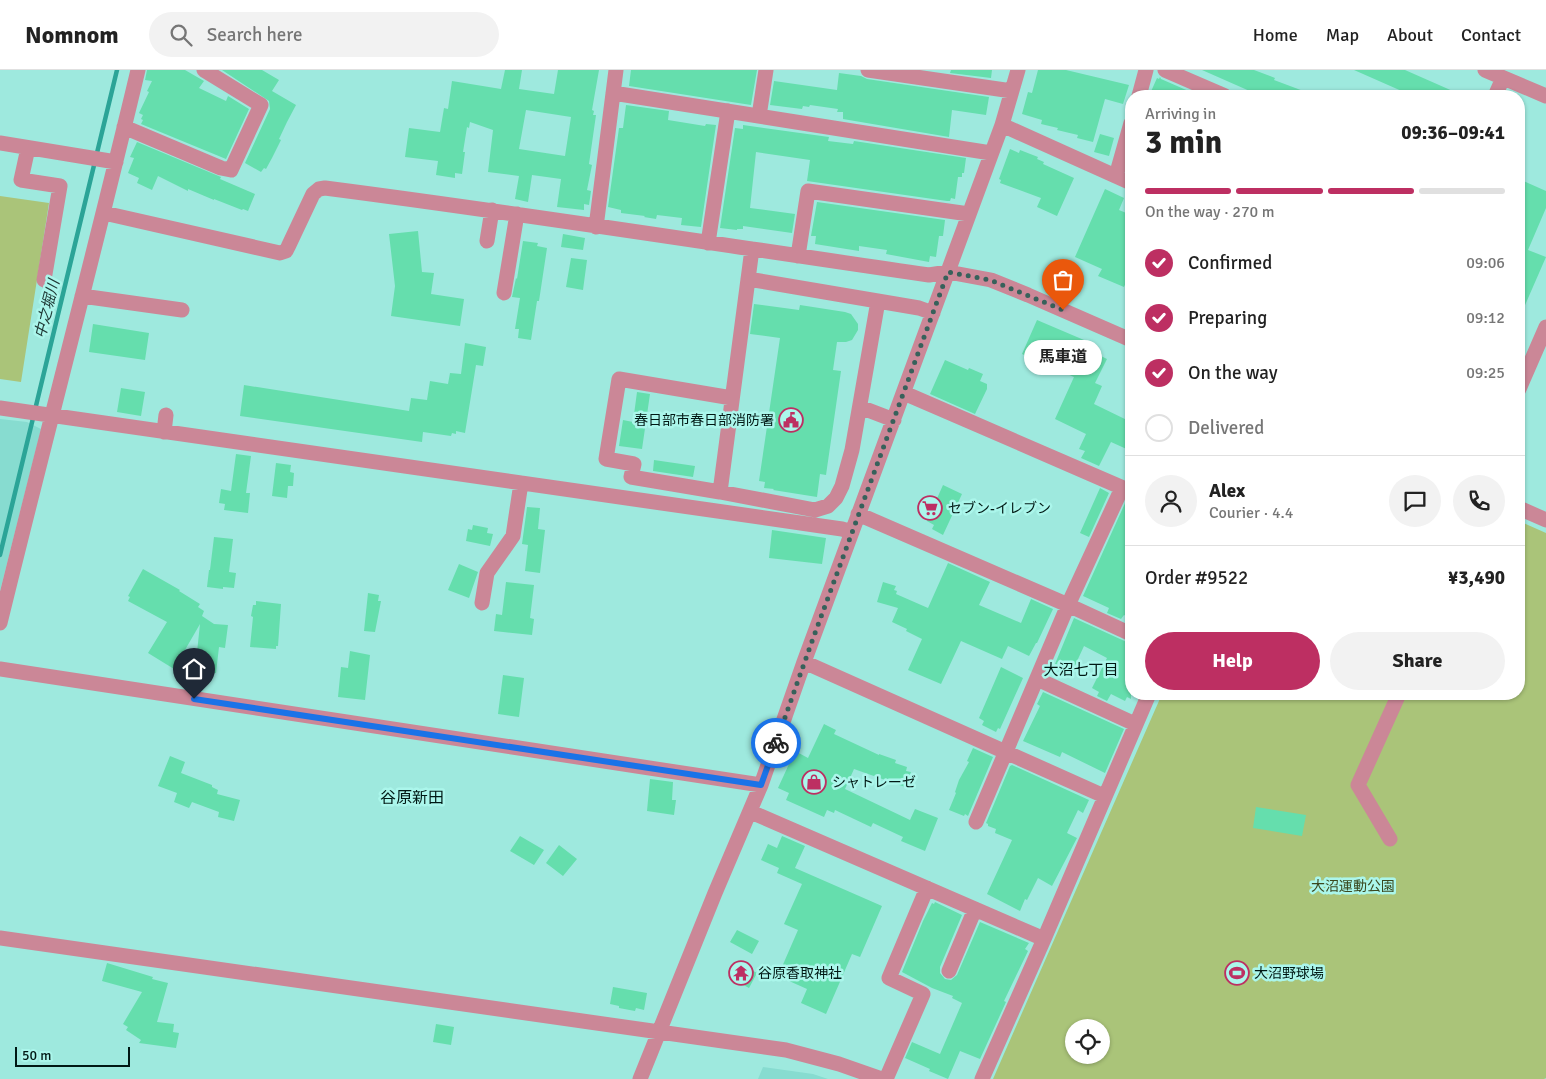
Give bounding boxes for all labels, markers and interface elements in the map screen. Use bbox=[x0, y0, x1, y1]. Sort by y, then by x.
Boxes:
search box bbox=[149, 12, 499, 57]
text: Nomnom bbox=[25, 20, 119, 50]
icon: search bbox=[167, 21, 195, 49]
text: Search here bbox=[207, 23, 303, 47]
text: Home bbox=[1253, 24, 1298, 46]
text: Map bbox=[1326, 24, 1359, 46]
text: About bbox=[1387, 24, 1433, 46]
text: Contact bbox=[1461, 24, 1521, 46]
text: Arriving in bbox=[1145, 104, 1216, 124]
text: 09:36–09:41 bbox=[1401, 121, 1505, 145]
text: 3 min bbox=[1145, 123, 1222, 162]
text: On the way · 270 m bbox=[1145, 202, 1275, 222]
icon: check bbox=[1145, 249, 1173, 277]
text: Confirmed bbox=[1188, 251, 1272, 275]
text: 09:06 bbox=[1466, 253, 1505, 273]
pin bbox=[1042, 259, 1084, 310]
icon: bag bbox=[1049, 266, 1077, 294]
water label: 中之堀川 bbox=[31, 276, 63, 340]
icon: check bbox=[1145, 304, 1173, 332]
text: Preparing bbox=[1188, 306, 1267, 330]
text: 09:12 bbox=[1466, 308, 1505, 328]
callout: 馬車道 bbox=[1024, 340, 1102, 375]
text: 馬車道 bbox=[1039, 347, 1087, 367]
icon: check bbox=[1145, 359, 1173, 387]
text: On the way bbox=[1188, 361, 1278, 385]
text: 09:25 bbox=[1466, 363, 1505, 383]
public building icon: 春日部市春日部消防署 bbox=[778, 407, 804, 433]
place label: 春日部市春日部消防署 bbox=[634, 412, 774, 429]
text: Delivered bbox=[1188, 416, 1264, 440]
button: person bbox=[1145, 475, 1197, 527]
button: chat bbox=[1389, 475, 1441, 527]
button: phone bbox=[1453, 475, 1505, 527]
text: Alex bbox=[1209, 479, 1245, 503]
supermarket icon: セブン-イレブン bbox=[917, 495, 943, 521]
place label: セブン-イレブン bbox=[948, 500, 1051, 517]
text: Courier · 4.4 bbox=[1209, 503, 1293, 523]
text: Order #9522 bbox=[1145, 566, 1248, 590]
text: ¥3,490 bbox=[1448, 566, 1505, 590]
button: Help bbox=[1145, 632, 1320, 690]
button: Share bbox=[1330, 632, 1505, 690]
pin bbox=[173, 648, 215, 699]
icon: home bbox=[180, 655, 208, 683]
district label: 大沼七丁目 bbox=[1043, 661, 1119, 679]
courier bbox=[751, 718, 801, 768]
icon: bike bbox=[762, 729, 790, 757]
shop icon: シャトレーゼ bbox=[801, 769, 827, 795]
place label: シャトレーゼ bbox=[832, 774, 916, 791]
district label: 谷原新田 bbox=[380, 788, 444, 808]
park label: 大沼運動公園 bbox=[1311, 878, 1395, 895]
temple icon: 谷原香取神社 bbox=[728, 960, 754, 986]
sports icon: 大沼野球場 bbox=[1224, 960, 1250, 986]
place label: 谷原香取神社 bbox=[758, 965, 842, 982]
place label: 大沼野球場 bbox=[1254, 965, 1324, 982]
map controls bbox=[1065, 1019, 1110, 1064]
button: locate bbox=[1065, 1019, 1110, 1064]
scale bar bbox=[15, 1044, 130, 1067]
text: 50 m bbox=[22, 1047, 51, 1064]

